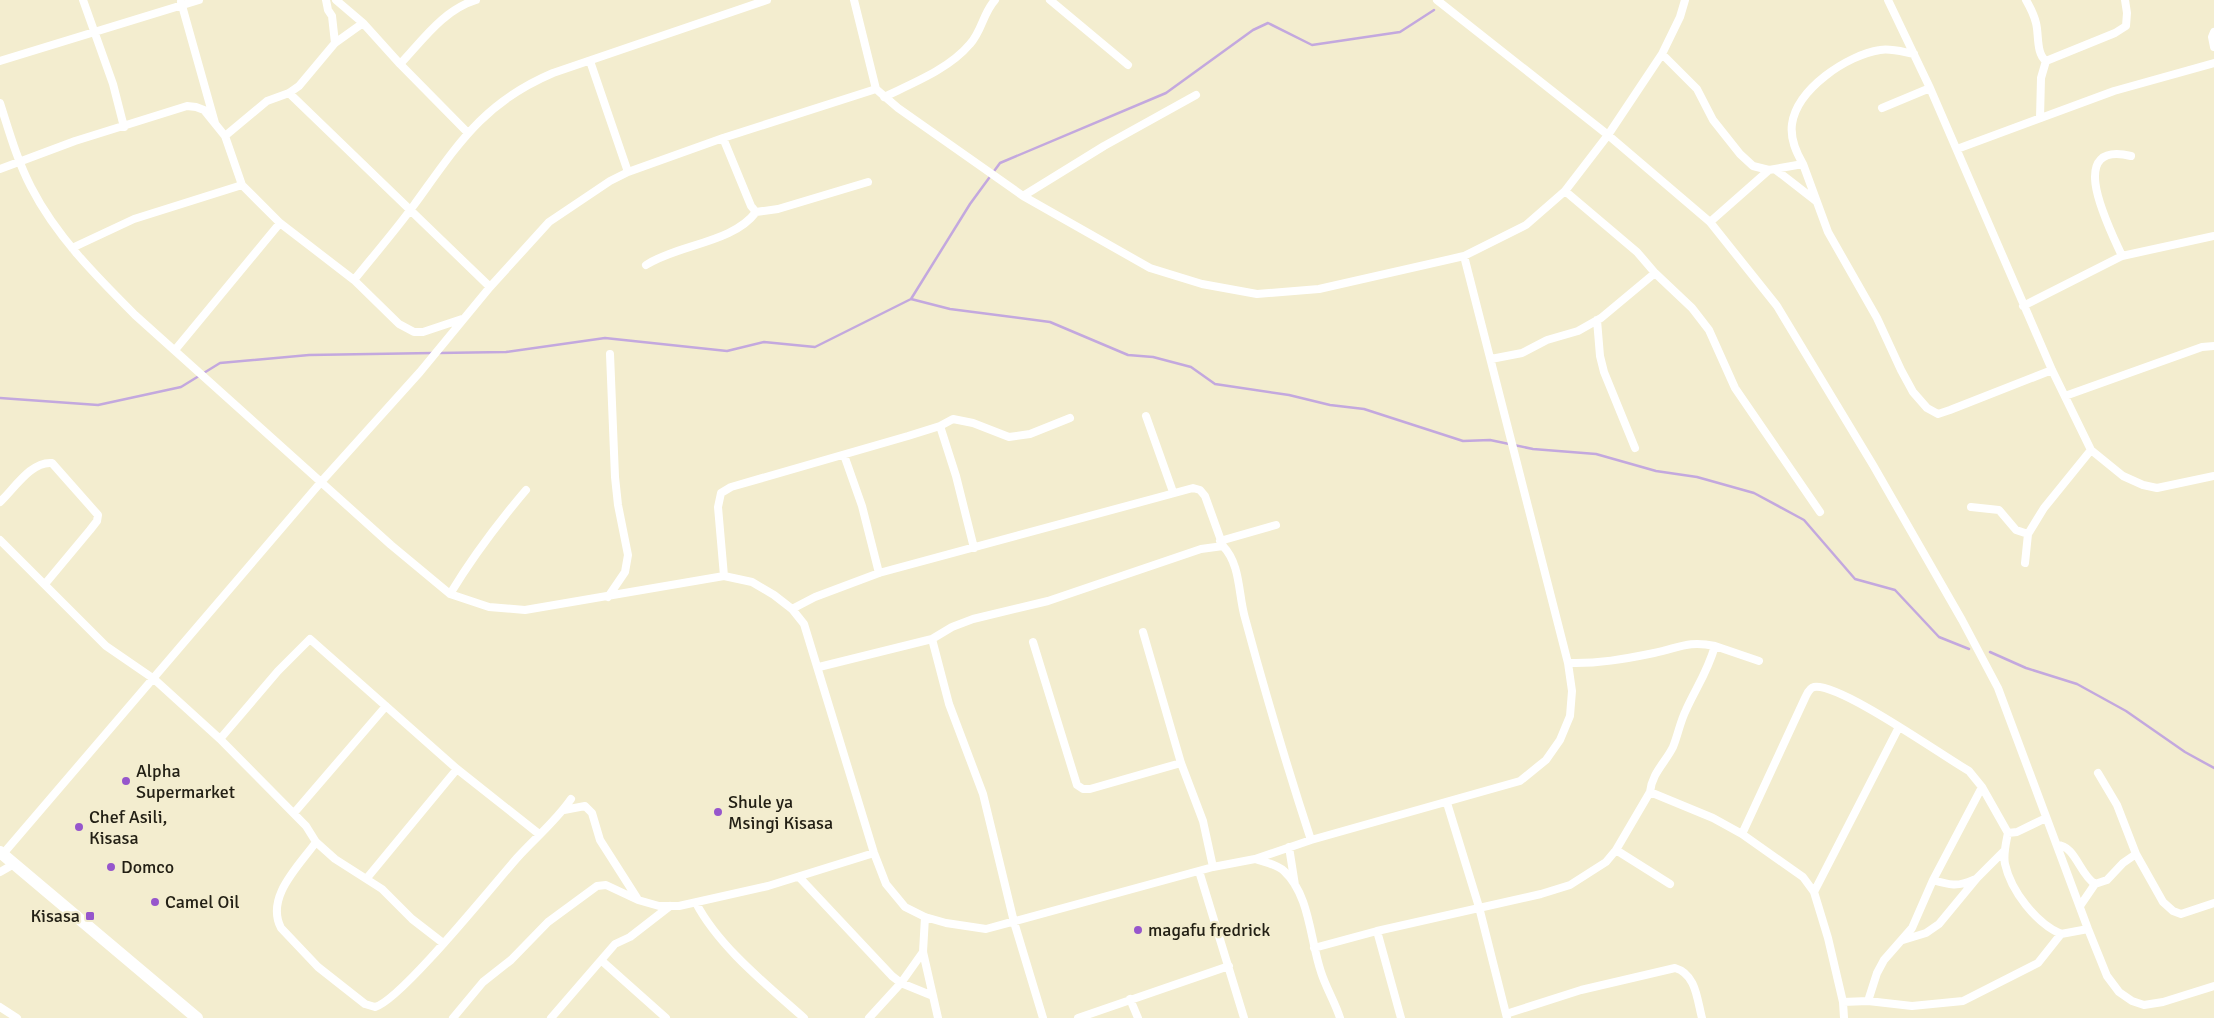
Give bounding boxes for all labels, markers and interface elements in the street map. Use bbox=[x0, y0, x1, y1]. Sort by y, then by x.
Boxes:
place label: Alpha Supermarket bbox=[136, 760, 235, 803]
marker: Alpha Supermarket bbox=[120, 775, 132, 787]
place label: Shule ya Msingi Kisasa bbox=[728, 791, 833, 834]
place label: Chef Asili, Kisasa bbox=[89, 806, 167, 849]
marker: Shule ya Msingi Kisasa bbox=[712, 806, 724, 818]
marker: Chef Asili, Kisasa bbox=[73, 821, 85, 833]
place label: Domco bbox=[121, 856, 174, 878]
marker: Domco bbox=[105, 861, 117, 873]
place label: Camel Oil bbox=[165, 891, 240, 913]
marker: Camel Oil bbox=[149, 896, 161, 908]
place label: Kisasa bbox=[30, 905, 80, 927]
marker: Kisasa bbox=[84, 910, 96, 922]
place label: magafu fredrick bbox=[1148, 919, 1270, 941]
marker: magafu fredrick bbox=[1132, 924, 1144, 936]

